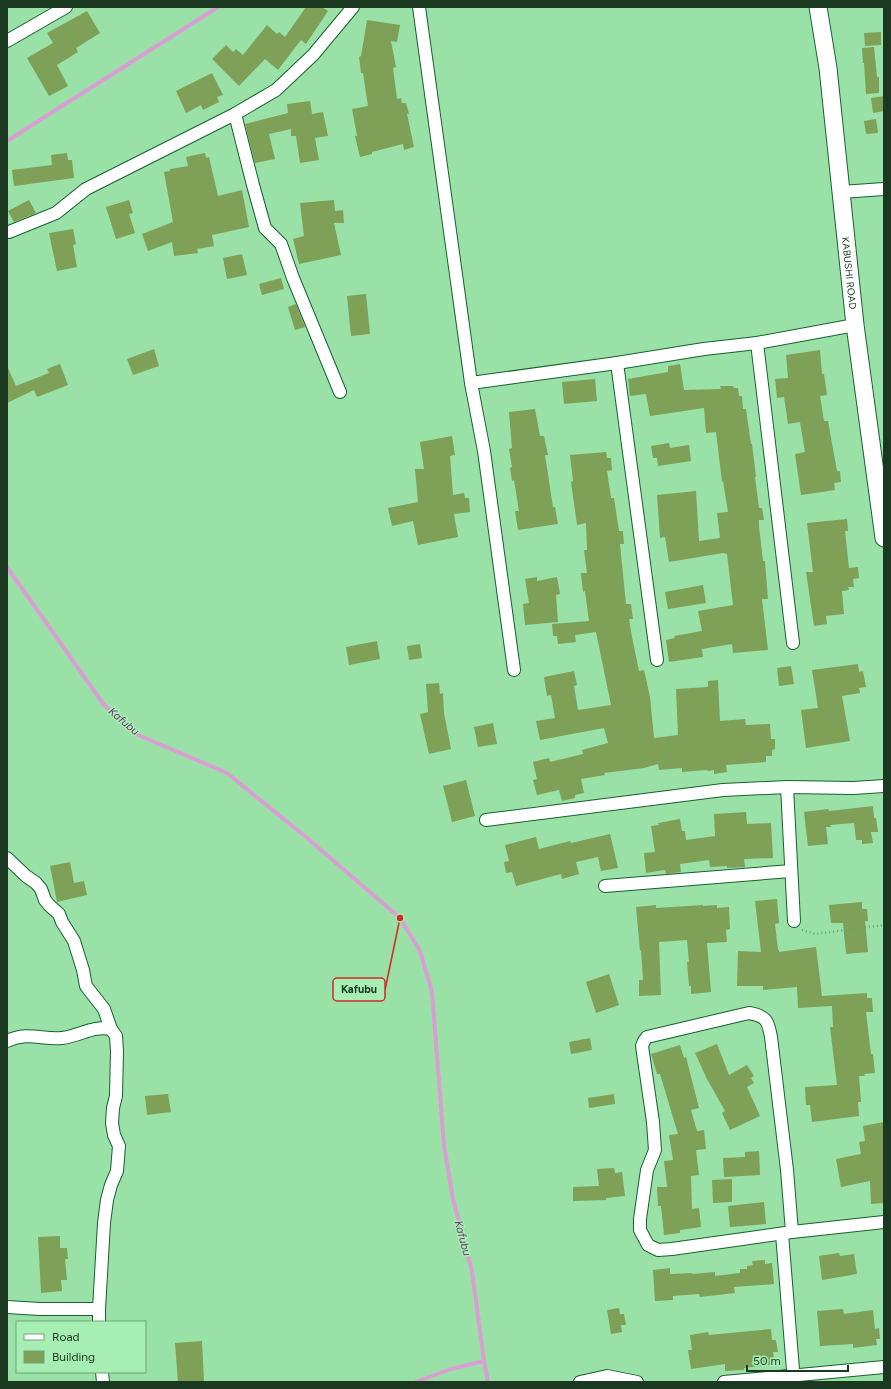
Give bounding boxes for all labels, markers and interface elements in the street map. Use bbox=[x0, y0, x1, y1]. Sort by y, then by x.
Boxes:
street label: KABUSHI ROAD bbox=[839, 236, 859, 310]
water label: Kafubu bbox=[106, 705, 142, 738]
callout: Kafubu bbox=[333, 978, 385, 1001]
text: Kafubu bbox=[341, 983, 377, 996]
water label: Kafubu bbox=[452, 1219, 473, 1257]
legend bbox=[16, 1321, 146, 1373]
text: Road bbox=[52, 1330, 80, 1344]
scale bar bbox=[747, 1347, 848, 1373]
text: Building bbox=[52, 1350, 95, 1364]
text: 50 m bbox=[753, 1354, 781, 1368]

